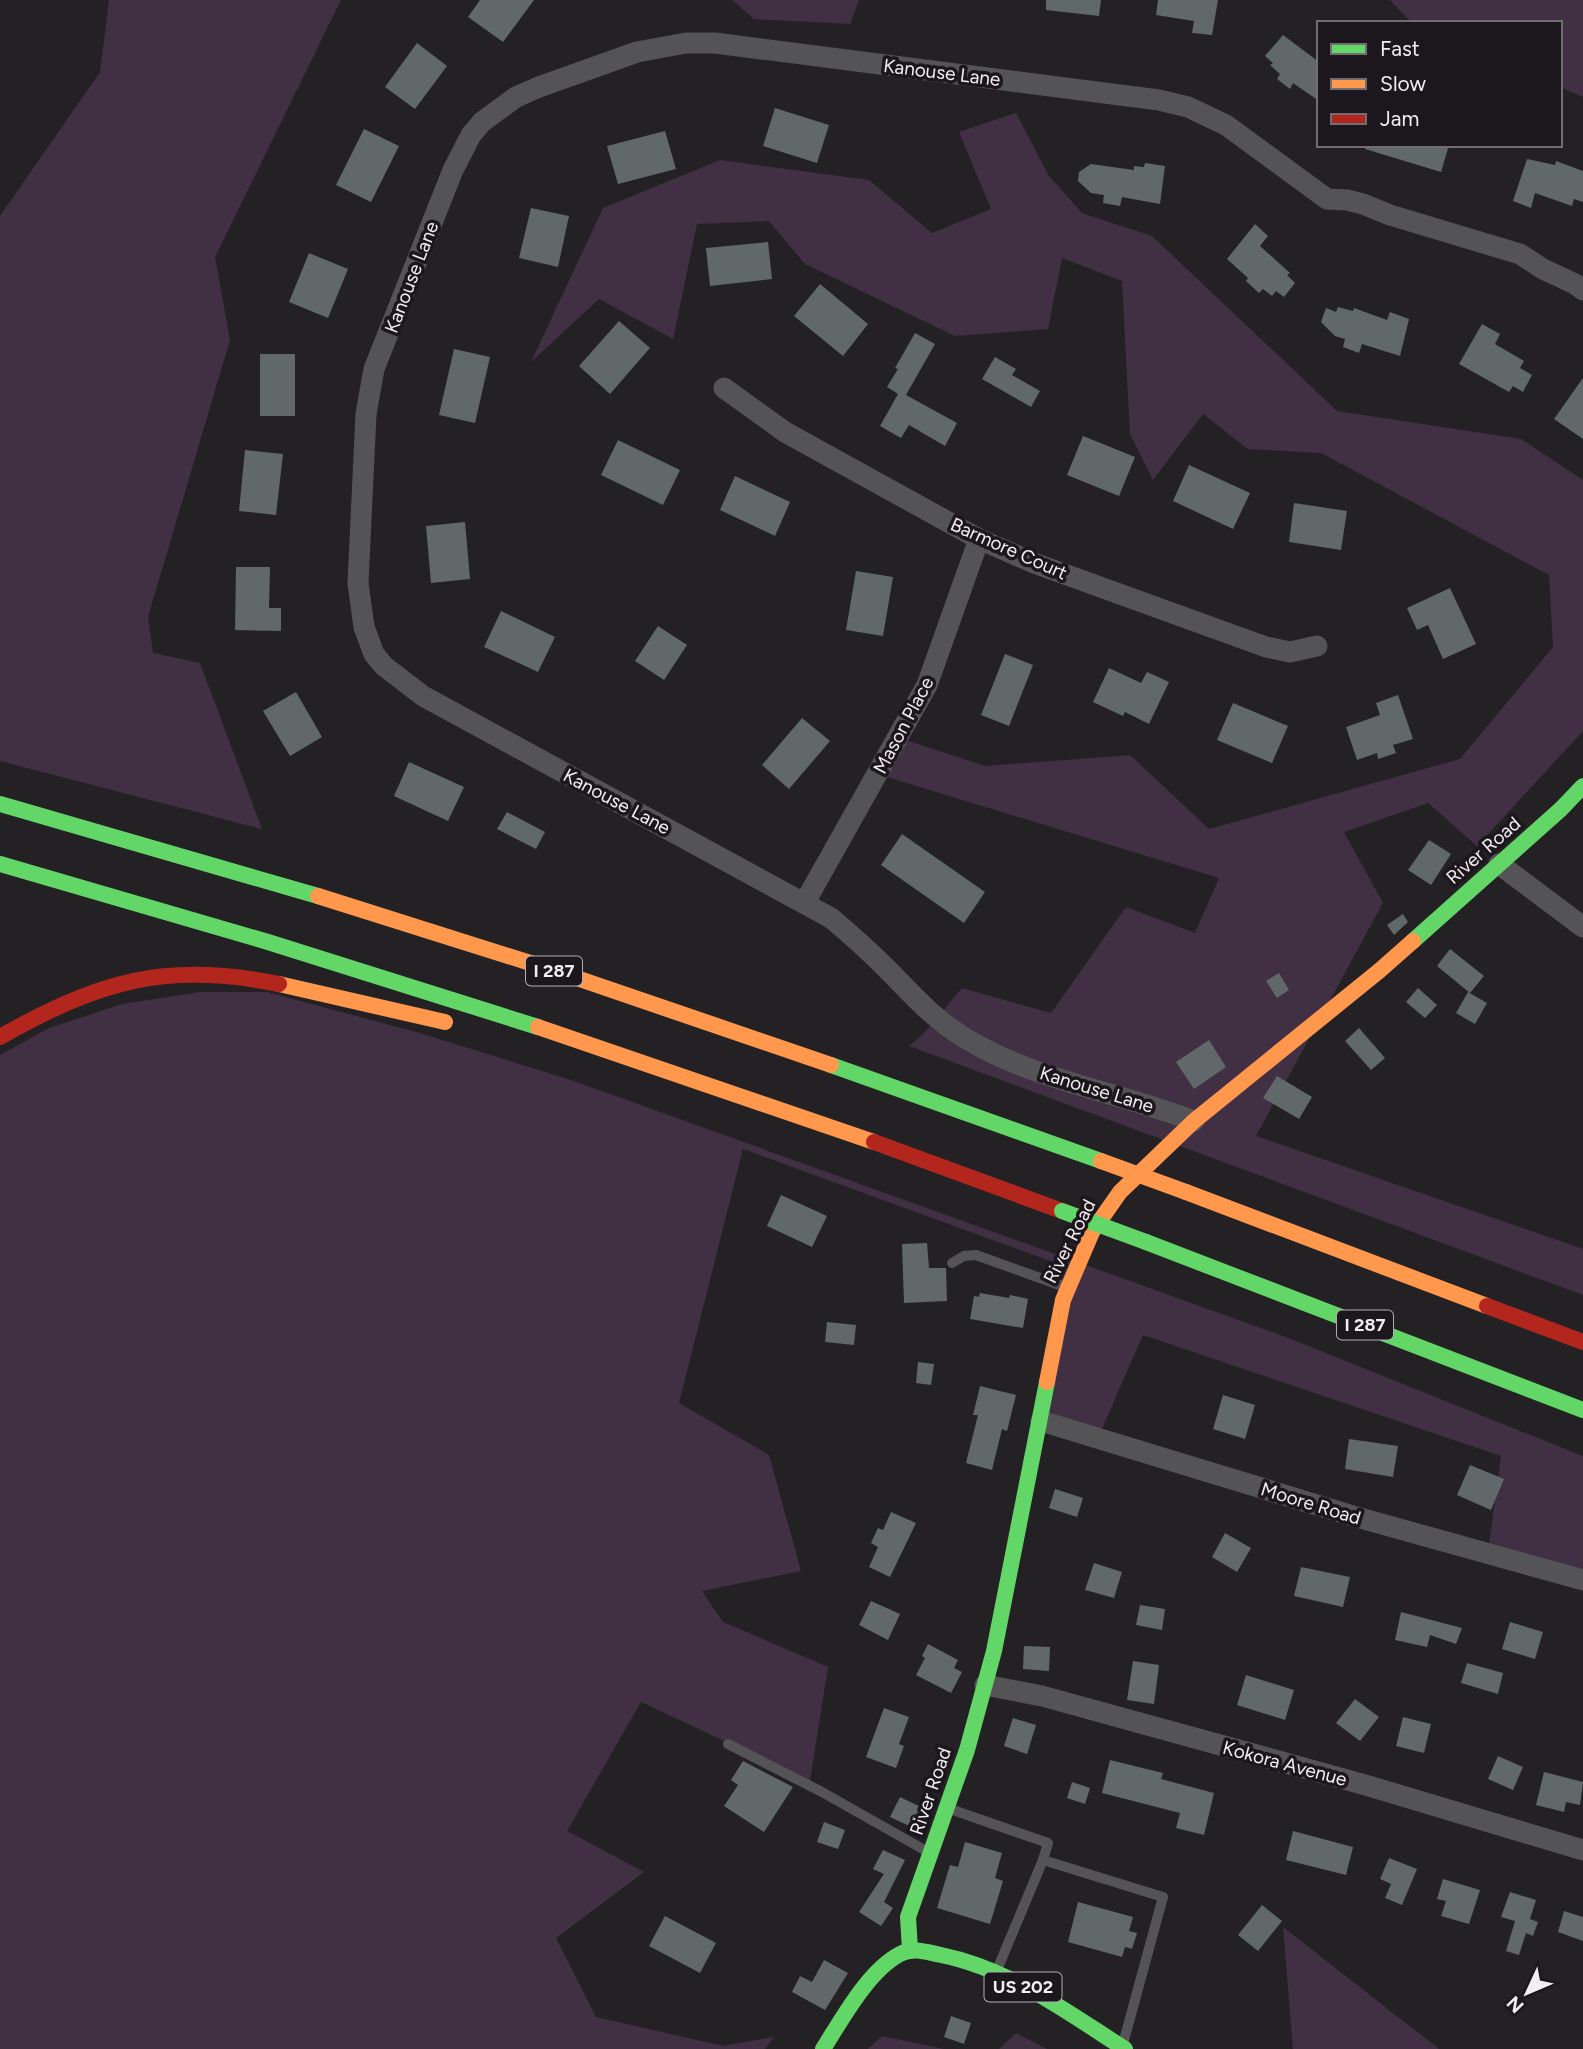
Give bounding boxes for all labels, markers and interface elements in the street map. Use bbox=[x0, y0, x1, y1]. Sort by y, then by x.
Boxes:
legend bbox=[1317, 21, 1562, 147]
text: Fast bbox=[1380, 36, 1420, 61]
street label: Kanouse Lane bbox=[882, 54, 1002, 91]
text: Slow bbox=[1380, 71, 1426, 96]
text: Jam bbox=[1380, 106, 1419, 131]
street label: Kanouse Lane bbox=[380, 218, 443, 336]
street label: Barmore Court bbox=[947, 512, 1071, 584]
street label: Mason Place bbox=[868, 673, 939, 778]
street label: Kanouse Lane bbox=[559, 764, 674, 839]
street label: River Road bbox=[1441, 812, 1525, 889]
road number: I 287 bbox=[526, 956, 582, 986]
street label: Kanouse Lane bbox=[1037, 1061, 1157, 1118]
street label: River Road bbox=[1038, 1195, 1100, 1287]
road number: I 287 bbox=[1337, 1310, 1393, 1340]
street label: Moore Road bbox=[1258, 1477, 1364, 1530]
street label: Kokora Avenue bbox=[1220, 1736, 1349, 1791]
street label: River Road bbox=[905, 1744, 956, 1838]
north arrow bbox=[1492, 1958, 1562, 2028]
road number: US 202 bbox=[984, 1972, 1062, 2001]
text: N bbox=[1502, 1991, 1529, 2018]

